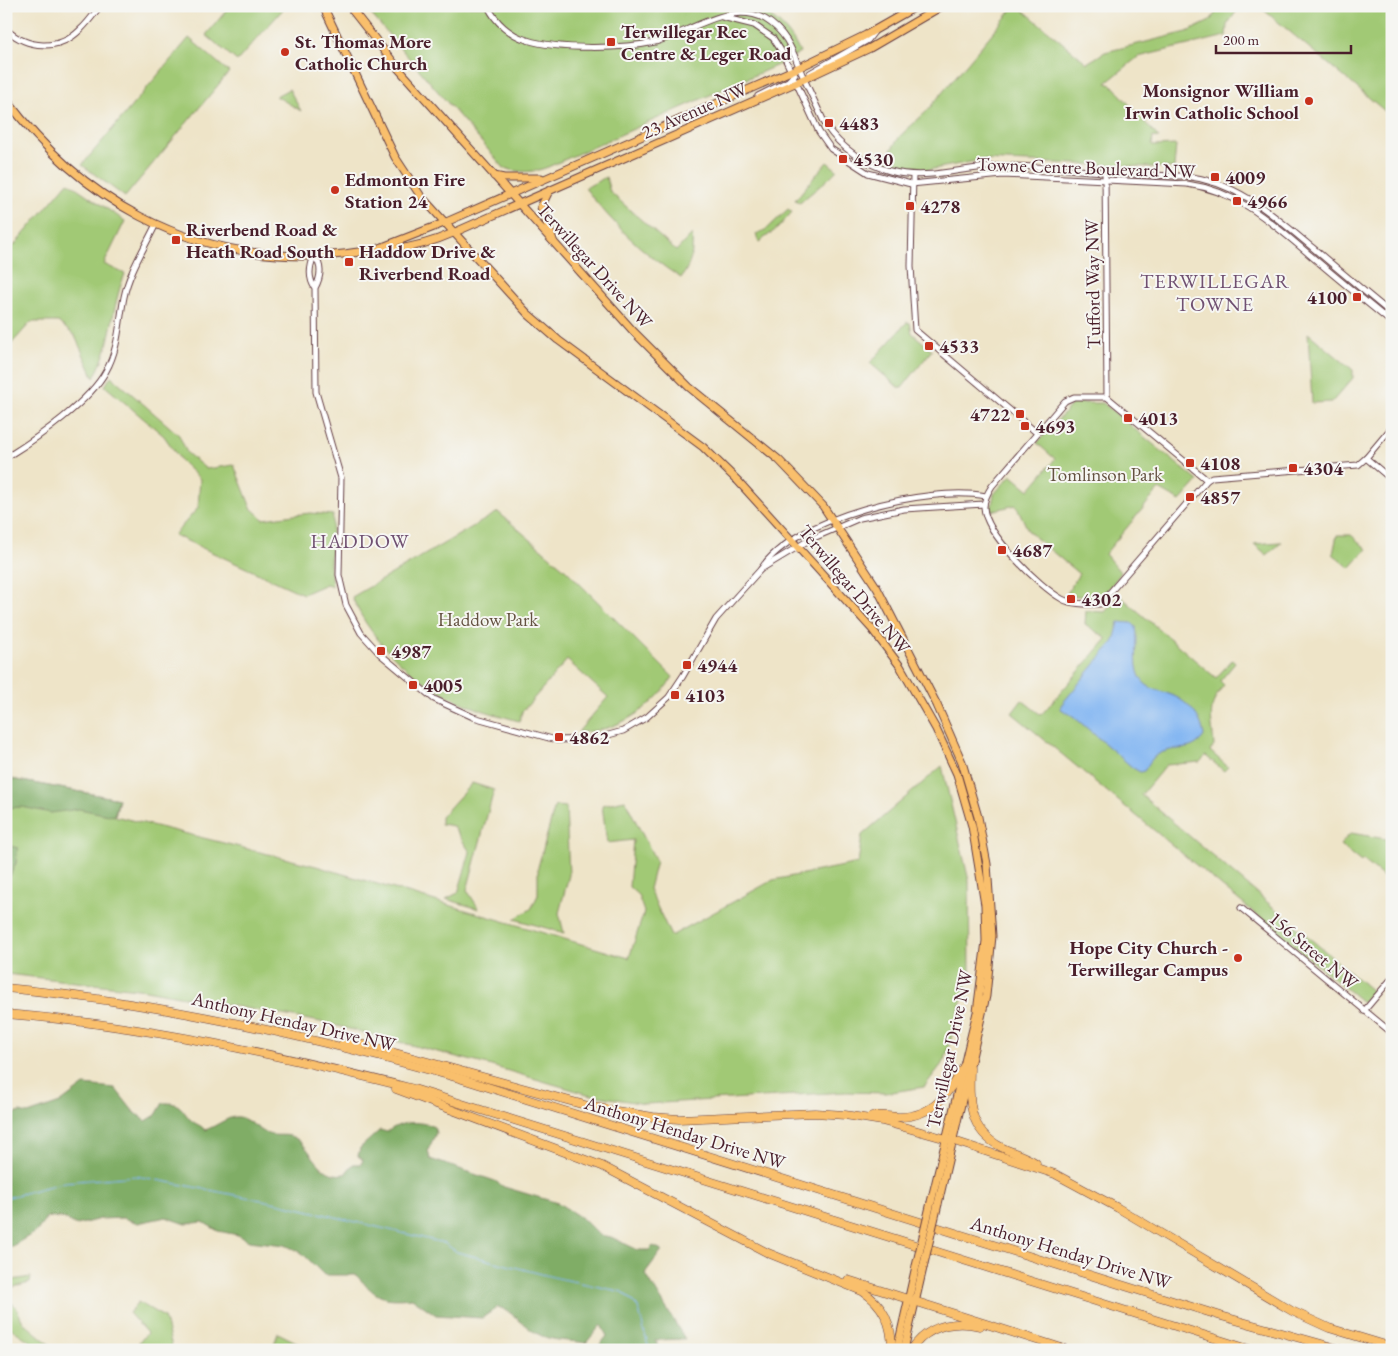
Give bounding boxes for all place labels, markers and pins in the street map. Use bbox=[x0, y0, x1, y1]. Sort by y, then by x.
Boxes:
place label: Terwillegar Rec Centre & Leger Road bbox=[621, 19, 792, 66]
place label: St. Thomas More Catholic Church bbox=[295, 29, 431, 76]
marker: Terwillegar Rec Centre & Leger Road bbox=[605, 36, 617, 48]
marker: St. Thomas More Catholic Church bbox=[279, 46, 291, 58]
place label: Monsignor William Irwin Catholic School bbox=[1125, 78, 1300, 125]
marker: Monsignor William Irwin Catholic School bbox=[1303, 95, 1315, 107]
place label: 4483 bbox=[839, 111, 879, 136]
marker: 4483 bbox=[823, 117, 835, 129]
place label: 4530 bbox=[853, 147, 893, 172]
marker: 4530 bbox=[837, 153, 849, 165]
place label: 4009 bbox=[1225, 165, 1265, 190]
place label: Edmonton Fire Station 24 bbox=[345, 167, 465, 214]
marker: 4009 bbox=[1209, 171, 1221, 183]
marker: Edmonton Fire Station 24 bbox=[329, 184, 341, 196]
place label: 4966 bbox=[1247, 189, 1287, 214]
place label: 4278 bbox=[920, 194, 960, 219]
marker: 4966 bbox=[1231, 195, 1243, 207]
marker: 4278 bbox=[904, 200, 916, 212]
place label: Riverbend Road & Heath Road South bbox=[186, 217, 338, 264]
marker: Riverbend Road & Heath Road South bbox=[170, 234, 182, 246]
place label: Haddow Drive & Riverbend Road bbox=[359, 239, 496, 286]
marker: Haddow Drive & Riverbend Road bbox=[343, 256, 355, 268]
place label: 4100 bbox=[1307, 285, 1347, 310]
marker: 4100 bbox=[1351, 291, 1363, 303]
place label: 4533 bbox=[939, 334, 979, 359]
marker: 4533 bbox=[923, 340, 935, 352]
place label: 4722 bbox=[970, 402, 1010, 427]
place label: 4013 bbox=[1138, 406, 1178, 431]
marker: 4722 bbox=[1014, 408, 1026, 420]
marker: 4013 bbox=[1122, 412, 1134, 424]
place label: 4693 bbox=[1035, 414, 1075, 439]
marker: 4693 bbox=[1019, 420, 1031, 432]
place label: 4108 bbox=[1200, 451, 1240, 476]
place label: 4304 bbox=[1303, 456, 1344, 481]
marker: 4108 bbox=[1184, 457, 1196, 469]
marker: 4304 bbox=[1287, 462, 1299, 474]
place label: 4857 bbox=[1200, 485, 1241, 510]
marker: 4857 bbox=[1184, 491, 1196, 503]
place label: 4687 bbox=[1012, 538, 1053, 563]
marker: 4687 bbox=[996, 544, 1008, 556]
place label: 4302 bbox=[1081, 587, 1121, 612]
marker: 4302 bbox=[1065, 593, 1077, 605]
place label: 4987 bbox=[391, 639, 432, 664]
marker: 4987 bbox=[375, 645, 387, 657]
place label: 4944 bbox=[697, 653, 738, 678]
marker: 4944 bbox=[681, 659, 693, 671]
place label: 4005 bbox=[423, 673, 463, 698]
marker: 4005 bbox=[407, 679, 419, 691]
place label: 4103 bbox=[685, 683, 725, 708]
marker: 4103 bbox=[669, 689, 681, 701]
place label: 4862 bbox=[569, 725, 609, 750]
marker: 4862 bbox=[553, 731, 565, 743]
place label: Hope City Church - Terwillegar Campus bbox=[1068, 935, 1228, 982]
marker: Hope City Church - Terwillegar Campus bbox=[1232, 952, 1244, 964]

